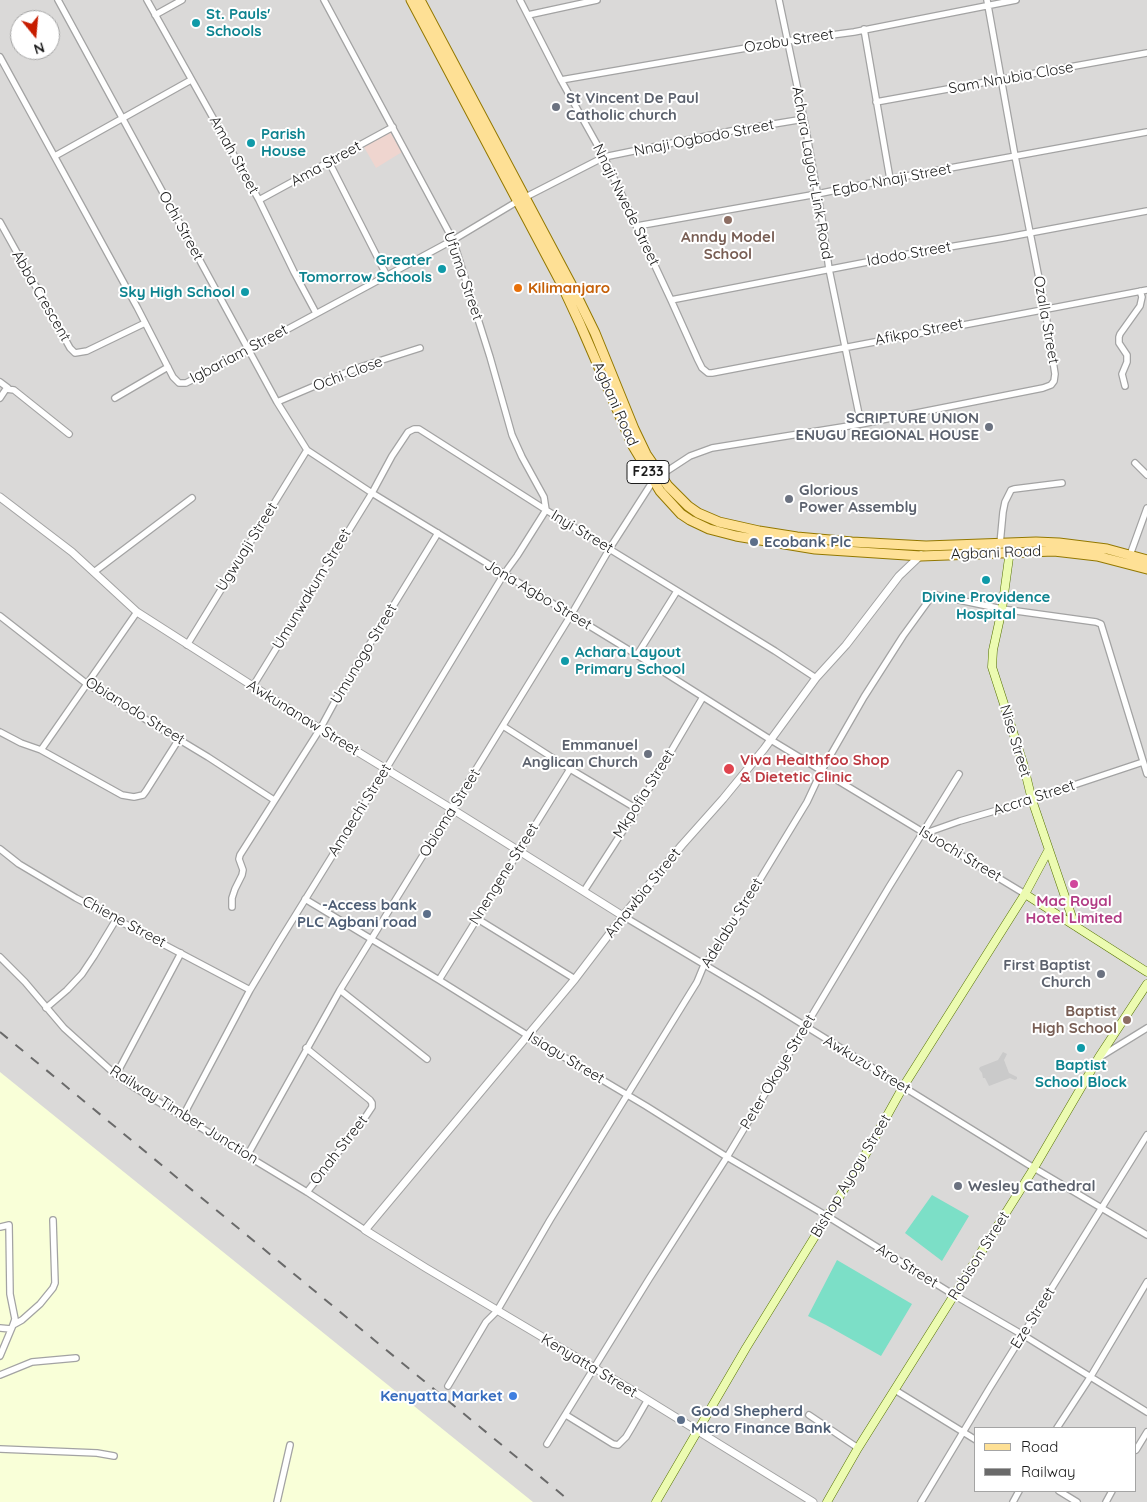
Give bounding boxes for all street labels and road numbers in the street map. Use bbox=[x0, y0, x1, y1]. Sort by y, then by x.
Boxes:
street label: Ozobu Street bbox=[743, 25, 835, 57]
street label: Sam Nnubia Close bbox=[947, 58, 1075, 98]
street label: Achara Layout Link Road bbox=[788, 85, 836, 261]
street label: Amah Street bbox=[205, 113, 263, 197]
street label: Nnaji Ogbodo Street bbox=[632, 116, 776, 160]
street label: Ama Street bbox=[288, 137, 364, 191]
street label: Nnaji Nwede Street bbox=[589, 141, 663, 269]
street label: Egbo Nnaji Street bbox=[831, 160, 953, 200]
street label: Ochi Street bbox=[155, 188, 207, 264]
street label: Ufuma Street bbox=[439, 229, 487, 323]
street label: Idodo Street bbox=[866, 238, 952, 270]
street label: Abba Crescent bbox=[8, 247, 74, 345]
street label: Ozalla Street bbox=[1029, 275, 1063, 365]
street label: Afikpo Street bbox=[873, 315, 965, 349]
street label: Igbariam Street bbox=[187, 321, 291, 387]
street label: Ochi Close bbox=[311, 353, 385, 395]
street label: Agbani Road bbox=[588, 359, 642, 449]
road number: F233 bbox=[627, 461, 669, 484]
street label: Ugwuaji Street bbox=[213, 499, 281, 595]
street label: Inyi Street bbox=[548, 506, 616, 558]
street label: Umunwakum Street bbox=[269, 526, 355, 652]
street label: Agbani Road bbox=[950, 542, 1042, 564]
street label: Jona Agbo Street bbox=[481, 556, 595, 634]
street label: Umunogo Street bbox=[327, 601, 401, 707]
street label: Obianodo Street bbox=[82, 673, 188, 749]
street label: Awkunanaw Street bbox=[243, 676, 363, 760]
street label: Nise Street bbox=[995, 703, 1035, 779]
street label: Mkpofia Street bbox=[610, 746, 678, 842]
street label: Amaechi Street bbox=[324, 760, 396, 860]
street label: Obioma Street bbox=[416, 766, 484, 860]
street label: Accra Street bbox=[991, 776, 1077, 820]
street label: Nnengene Street bbox=[465, 820, 543, 928]
street label: Isuochi Street bbox=[916, 822, 1004, 886]
street label: Amawbia Street bbox=[601, 845, 685, 941]
street label: Adelabu Street bbox=[697, 875, 767, 971]
street label: Chiene Street bbox=[79, 892, 169, 952]
street label: Peter Okoye Street bbox=[737, 1011, 819, 1133]
street label: Isiagu Street bbox=[525, 1028, 607, 1088]
street label: Awkuzu Street bbox=[820, 1032, 914, 1098]
street label: Railway Timber Junction bbox=[106, 1062, 262, 1168]
street label: Bishop Ayogu Street bbox=[807, 1111, 895, 1241]
street label: Onah Street bbox=[306, 1112, 372, 1188]
street label: Robison Street bbox=[945, 1208, 1013, 1304]
street label: Aro Street bbox=[873, 1240, 941, 1292]
street label: Eze Street bbox=[1007, 1284, 1059, 1352]
street label: Kenyatta Street bbox=[538, 1330, 640, 1402]

